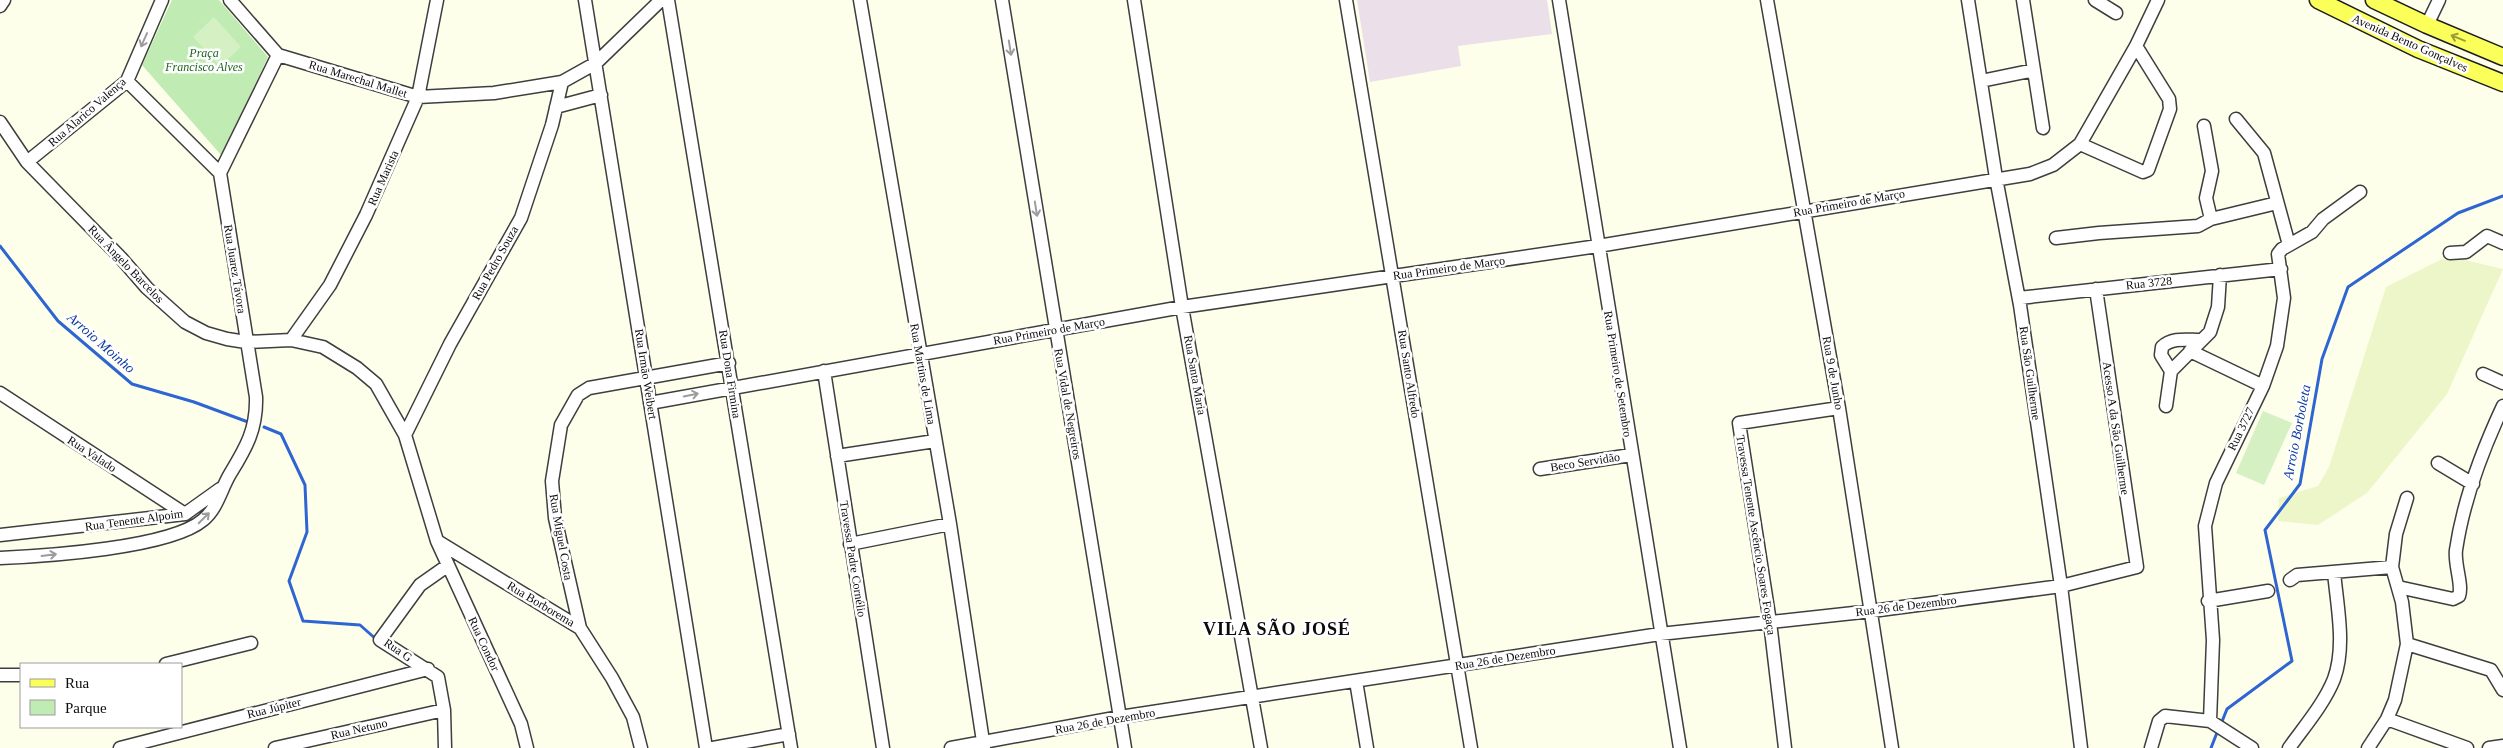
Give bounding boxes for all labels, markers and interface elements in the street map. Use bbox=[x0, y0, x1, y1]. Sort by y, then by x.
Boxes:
street label: Avenida Bento Gonçalves bbox=[2350, 11, 2470, 75]
one-way arrow bbox=[139, 32, 149, 47]
one-way arrow bbox=[2451, 33, 2466, 42]
one-way arrow bbox=[1005, 40, 1015, 56]
park label: Praça Francisco Alves bbox=[164, 46, 243, 74]
street label: Rua Marechal Mallet bbox=[307, 57, 409, 101]
street label: Rua Alarico Valença bbox=[45, 74, 129, 150]
street label: Rua Marista bbox=[365, 148, 402, 208]
street label: Rua Primeiro de Março bbox=[1792, 186, 1906, 220]
one-way arrow bbox=[1031, 200, 1041, 216]
street label: Rua Ângelo Barcelos bbox=[85, 222, 167, 306]
street label: Rua Pedro Souza bbox=[469, 223, 521, 303]
street label: Rua Juarez Távora bbox=[221, 224, 249, 315]
street label: Rua Primeiro de Março bbox=[1392, 253, 1506, 283]
street label: Rua 3728 bbox=[2125, 274, 2173, 292]
water label: Arroio Moinho bbox=[64, 309, 138, 376]
street label: Rua Primeiro de Setembro bbox=[1601, 310, 1635, 438]
street label: Rua Primeiro de Março bbox=[992, 314, 1106, 348]
street label: Rua Martins de Lima bbox=[907, 322, 939, 426]
street label: Rua São Guilherme bbox=[2016, 325, 2044, 421]
street label: Rua Irmão Weibert bbox=[632, 328, 660, 421]
street label: Rua Dona Firmina bbox=[716, 329, 744, 420]
street label: Rua Santo Alfredo bbox=[1395, 329, 1423, 419]
street label: Rua Santa Maria bbox=[1181, 334, 1209, 417]
street label: Rua 9 de Junho bbox=[1820, 335, 1846, 411]
street label: Rua Vidal de Negreiros bbox=[1051, 347, 1085, 461]
street label: Acesso A da São Guilherme bbox=[2100, 360, 2132, 496]
water label: Arroio Borboleta bbox=[2280, 383, 2314, 482]
one-way arrow bbox=[683, 389, 699, 399]
street label: Rua 3727 bbox=[2225, 405, 2257, 453]
street label: Rua Valado bbox=[65, 433, 119, 475]
street label: Travessa Tenente Ascêncio Soares Fogaça bbox=[1733, 434, 1779, 637]
street label: Beco Servidão bbox=[1549, 450, 1621, 474]
street label: Rua Miguel Costa bbox=[547, 493, 576, 582]
street label: Travessa Padre Cornélio bbox=[837, 500, 869, 618]
street label: Rua Tenente Alpoim bbox=[84, 506, 185, 534]
one-way arrow bbox=[198, 512, 210, 524]
one-way arrow bbox=[40, 550, 56, 560]
street label: Rua Borborema bbox=[505, 578, 578, 630]
street label: Rua 26 de Dezembro bbox=[1855, 593, 1957, 619]
street label: Rua Condor bbox=[465, 615, 503, 673]
district label: VILA SÃO JOSÉ bbox=[1203, 618, 1351, 639]
street label: Rua G bbox=[381, 636, 415, 665]
street label: Rua 26 de Dezembro bbox=[1454, 643, 1556, 673]
legend bbox=[20, 663, 182, 728]
text: Rua bbox=[65, 675, 90, 691]
street label: Rua Júpiter bbox=[246, 695, 302, 721]
text: Parque bbox=[65, 700, 107, 716]
street label: Rua 26 de Dezembro bbox=[1054, 705, 1156, 737]
street label: Rua Netuno bbox=[329, 716, 389, 742]

